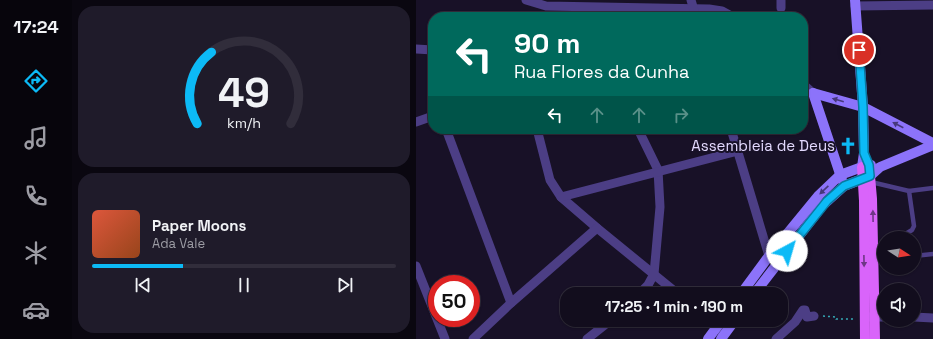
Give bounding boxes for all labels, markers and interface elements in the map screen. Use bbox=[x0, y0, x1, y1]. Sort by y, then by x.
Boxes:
text: 17:24 bbox=[13, 15, 59, 38]
text: 90 m bbox=[514, 25, 580, 61]
icon: left bbox=[448, 28, 500, 80]
pin bbox=[842, 33, 876, 67]
icon: arrive bbox=[848, 39, 870, 61]
text: Rua Flores da Cunha bbox=[514, 60, 689, 83]
text: 49 bbox=[218, 66, 270, 119]
icon: directions bbox=[22, 67, 50, 95]
one-way arrow bbox=[832, 97, 844, 103]
icon: left bbox=[544, 104, 566, 126]
icon: ahead bbox=[586, 104, 608, 126]
icon: ahead bbox=[628, 104, 650, 126]
icon: right bbox=[670, 104, 692, 126]
text: km/h bbox=[227, 114, 261, 132]
one-way arrow bbox=[893, 122, 904, 129]
icon: music bbox=[22, 124, 50, 152]
place label: Assembleia de Deus bbox=[691, 136, 835, 155]
church icon: Assembleia de Deus bbox=[838, 136, 858, 156]
icon: phone bbox=[22, 182, 50, 210]
one-way arrow bbox=[819, 185, 829, 195]
one-way arrow bbox=[870, 209, 876, 222]
text: Paper Moons bbox=[152, 216, 246, 235]
position arrow bbox=[766, 230, 808, 272]
north arrow bbox=[877, 231, 921, 275]
map controls bbox=[877, 231, 921, 327]
text: Ada Vale bbox=[152, 235, 205, 252]
icon: climate bbox=[22, 239, 50, 267]
one-way arrow bbox=[861, 255, 867, 268]
icon: previous bbox=[132, 274, 154, 296]
icon: pause bbox=[233, 274, 255, 296]
icon: next bbox=[334, 274, 356, 296]
speed limit sign: 50 bbox=[428, 275, 480, 327]
button: sound bbox=[877, 283, 921, 327]
icon: car bbox=[22, 296, 50, 324]
text: 17:25 · 1 min · 190 m bbox=[605, 297, 743, 316]

